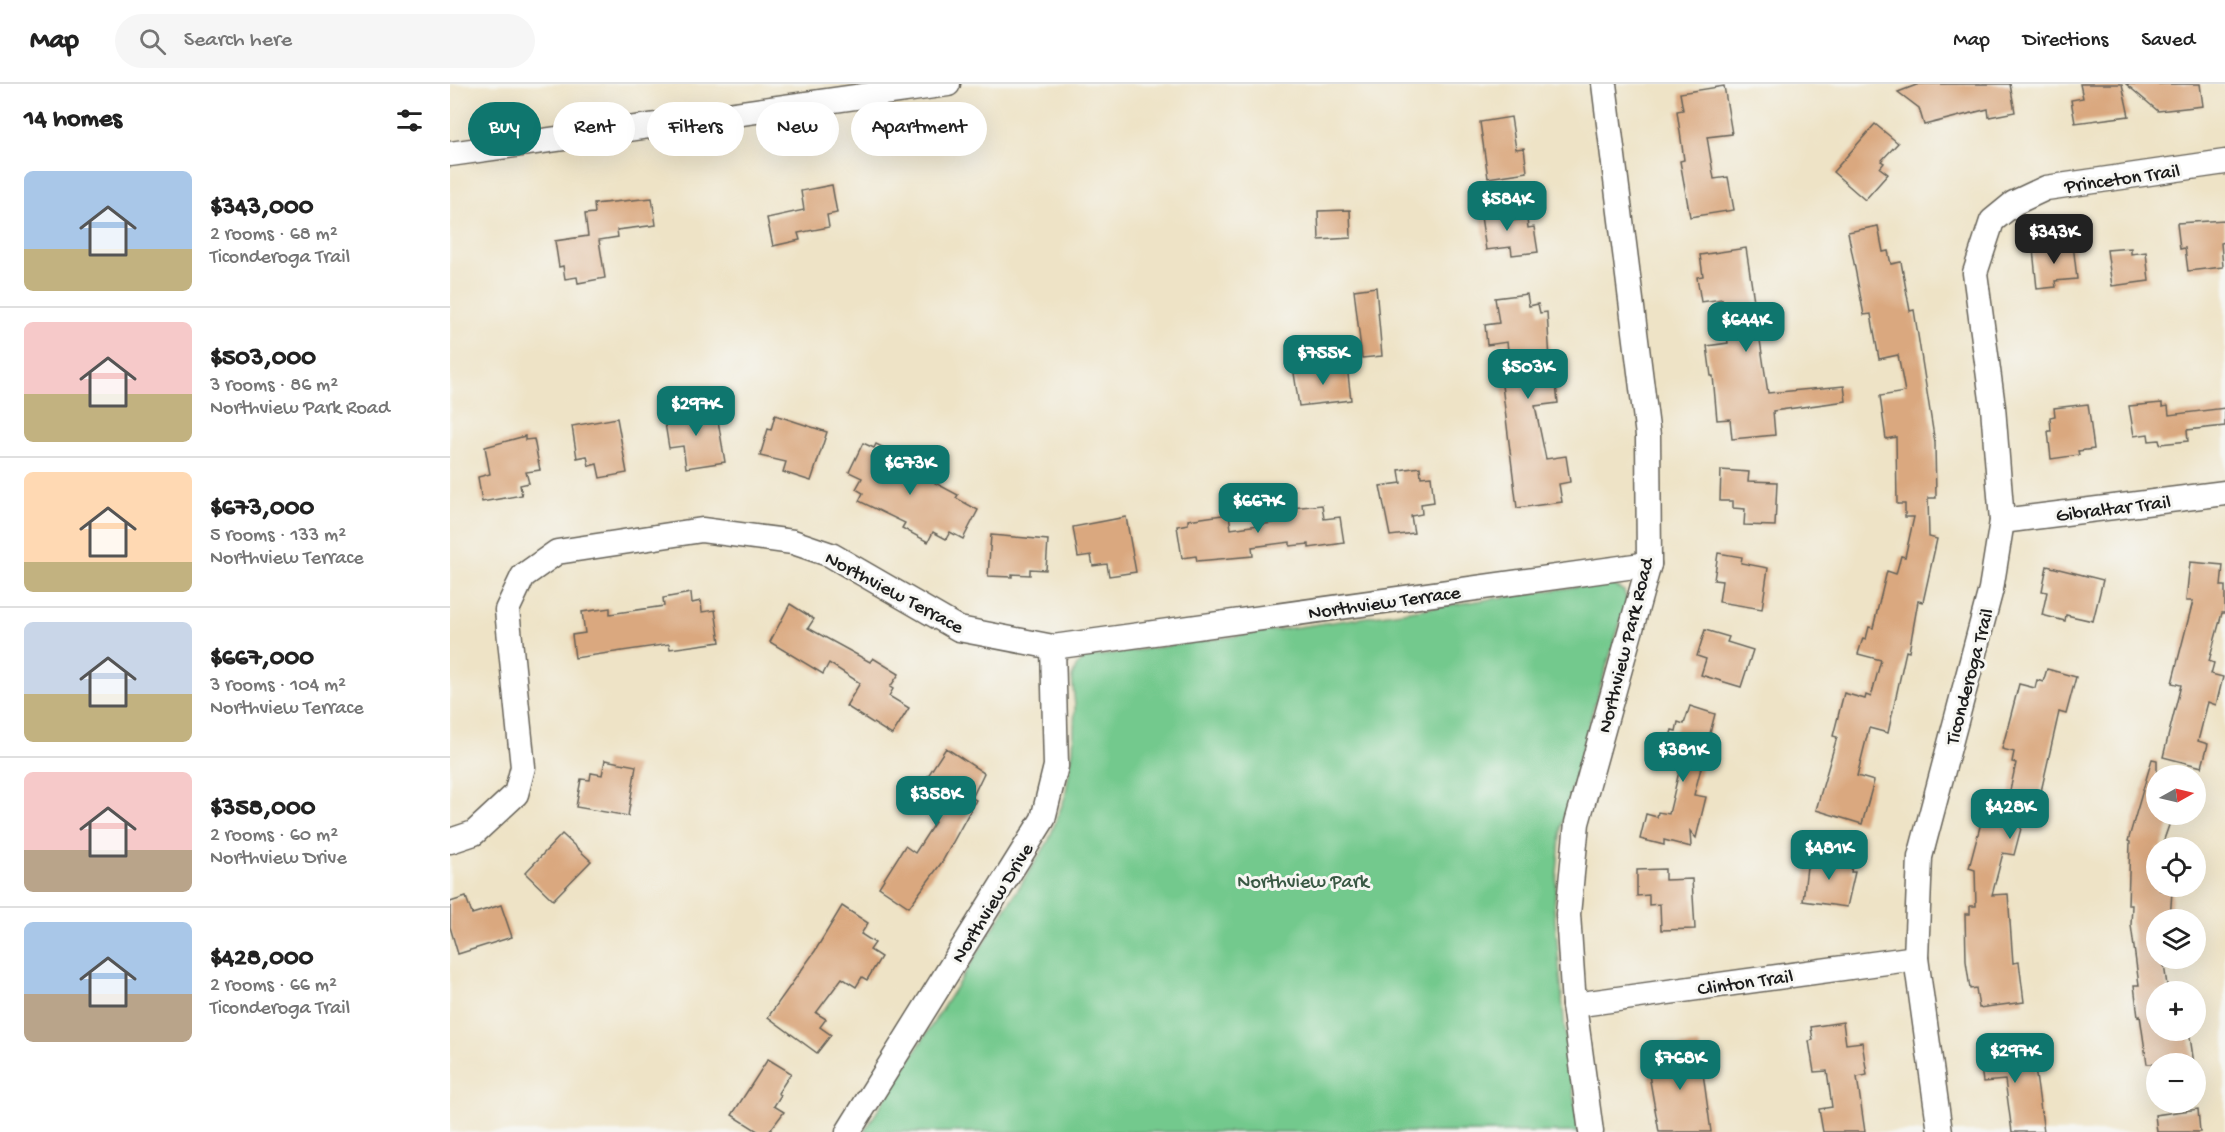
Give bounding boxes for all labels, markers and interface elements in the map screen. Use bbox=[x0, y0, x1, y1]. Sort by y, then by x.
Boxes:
search box bbox=[115, 14, 535, 68]
text: Map bbox=[30, 25, 79, 58]
icon: search bbox=[136, 25, 169, 58]
text: Search here bbox=[184, 28, 292, 54]
text: Map bbox=[1953, 29, 1990, 54]
text: Directions bbox=[2023, 29, 2108, 54]
text: Saved bbox=[2141, 29, 2195, 54]
chip: Buy bbox=[468, 102, 541, 156]
chip: Rent bbox=[553, 102, 635, 156]
chip: Filters bbox=[647, 102, 744, 156]
chip: New bbox=[756, 102, 839, 156]
chip: Apartment bbox=[851, 102, 987, 156]
icon: filters bbox=[393, 104, 426, 137]
text: 14 homes bbox=[24, 105, 122, 136]
street label: Princeton Trail bbox=[2062, 161, 2182, 200]
pin: $584K bbox=[1465, 181, 1549, 232]
text: $584K bbox=[1482, 189, 1532, 212]
text: $343,000 bbox=[210, 193, 313, 224]
icon: home bbox=[72, 195, 144, 267]
pin: $343K bbox=[2012, 214, 2096, 265]
text: $343K bbox=[2029, 222, 2079, 245]
text: 2 rooms · 68 m² bbox=[210, 224, 338, 247]
text: Ticonderoga Trail bbox=[210, 247, 350, 270]
pin: $644K bbox=[1704, 302, 1788, 353]
text: $644K bbox=[1721, 310, 1771, 333]
pin: $755K bbox=[1281, 335, 1365, 386]
text: $755K bbox=[1297, 343, 1349, 366]
text: $503,000 bbox=[210, 344, 316, 375]
icon: home bbox=[72, 346, 144, 418]
pin: $503K bbox=[1486, 349, 1570, 400]
text: $503K bbox=[1502, 357, 1554, 380]
text: 3 rooms · 86 m² bbox=[210, 375, 338, 398]
pin: $297K bbox=[654, 386, 738, 437]
text: $297K bbox=[671, 394, 721, 417]
text: Northview Park Road bbox=[210, 398, 390, 421]
pin: $673K bbox=[868, 445, 952, 496]
text: $673K bbox=[885, 453, 935, 476]
pin: $667K bbox=[1216, 483, 1300, 534]
text: $667K bbox=[1233, 491, 1283, 514]
street label: Gibraltar Trail bbox=[2055, 492, 2172, 529]
text: $673,000 bbox=[210, 494, 314, 525]
icon: home bbox=[72, 496, 144, 568]
text: 5 rooms · 133 m² bbox=[210, 525, 346, 548]
text: Northview Terrace bbox=[210, 548, 364, 571]
street label: Northview Terrace bbox=[820, 548, 967, 641]
street label: Northview Park Road bbox=[1595, 554, 1661, 736]
street label: Northview Terrace bbox=[1307, 582, 1463, 627]
street label: Ticonderoga Trail bbox=[1942, 606, 2001, 748]
text: $667,000 bbox=[210, 644, 314, 675]
icon: home bbox=[72, 646, 144, 718]
text: 3 rooms · 104 m² bbox=[210, 675, 346, 698]
text: Northview Terrace bbox=[210, 698, 364, 721]
pin: $381K bbox=[1641, 732, 1725, 783]
text: $381K bbox=[1658, 740, 1708, 763]
north arrow bbox=[2146, 765, 2206, 825]
map controls bbox=[2146, 765, 2206, 1113]
pin: $358K bbox=[894, 776, 978, 827]
text: $358K bbox=[910, 784, 962, 807]
pin: $428K bbox=[1968, 789, 2052, 840]
text: $358,000 bbox=[210, 794, 316, 825]
icon: home bbox=[72, 796, 144, 868]
text: $428K bbox=[1985, 797, 2035, 820]
text: 2 rooms · 60 m² bbox=[210, 825, 338, 848]
pin: $481K bbox=[1787, 830, 1871, 881]
button: locate bbox=[2146, 837, 2206, 897]
text: $481K bbox=[1805, 838, 1853, 861]
street label: Northview Drive bbox=[948, 839, 1040, 968]
text: Northview Drive bbox=[210, 848, 347, 871]
park label: Northview Park bbox=[1237, 872, 1371, 895]
button: layers bbox=[2146, 909, 2206, 969]
text: $428,000 bbox=[210, 944, 313, 975]
icon: home bbox=[72, 946, 144, 1018]
street label: Clinton Trail bbox=[1696, 966, 1795, 1003]
text: 2 rooms · 66 m² bbox=[210, 975, 337, 998]
button: + bbox=[2146, 981, 2206, 1041]
text: Ticonderoga Trail bbox=[210, 998, 350, 1021]
pin: $297K bbox=[1973, 1033, 2057, 1084]
pin: $768K bbox=[1638, 1040, 1722, 1091]
text: $297K bbox=[1990, 1041, 2040, 1064]
text: $768K bbox=[1654, 1048, 1706, 1071]
button: − bbox=[2146, 1053, 2206, 1113]

